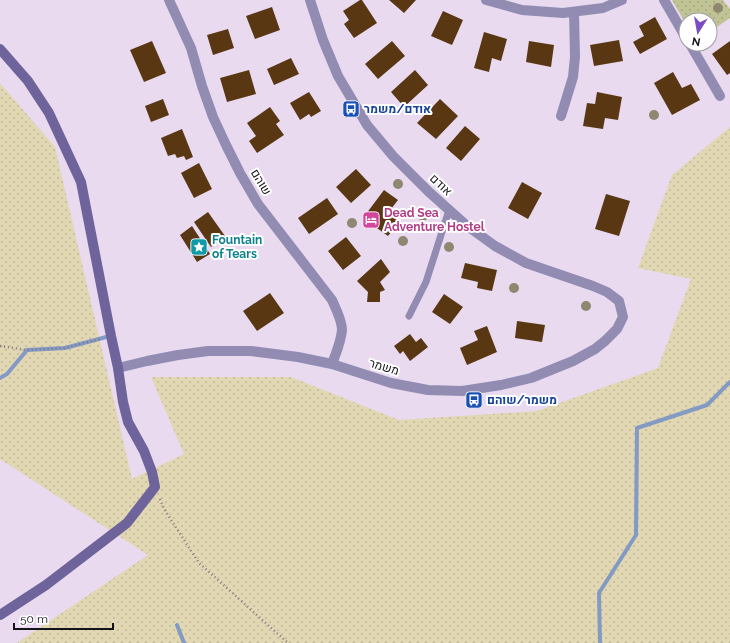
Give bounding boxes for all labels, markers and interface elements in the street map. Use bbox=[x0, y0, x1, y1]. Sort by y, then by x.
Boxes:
north arrow bbox=[678, 12, 718, 52]
text: N bbox=[691, 34, 702, 49]
bus stop icon: אודם/משמר bbox=[341, 99, 361, 119]
place label: אודם/משמר bbox=[364, 102, 431, 116]
street label: שוהם bbox=[248, 167, 274, 197]
street label: אודם bbox=[427, 171, 455, 199]
place label: Dead Sea Adventure Hostel bbox=[384, 206, 485, 234]
hotel icon: Dead Sea Adventure Hostel bbox=[361, 210, 381, 230]
place label: Fountain of Tears bbox=[212, 233, 262, 261]
place icon: Fountain of Tears bbox=[189, 237, 209, 257]
street label: משמר bbox=[367, 356, 401, 378]
bus stop icon: משמר/שוהם bbox=[464, 390, 484, 410]
place label: משמר/שוהם bbox=[487, 393, 557, 407]
scale bar bbox=[14, 605, 113, 631]
text: 50 m bbox=[20, 612, 48, 626]

